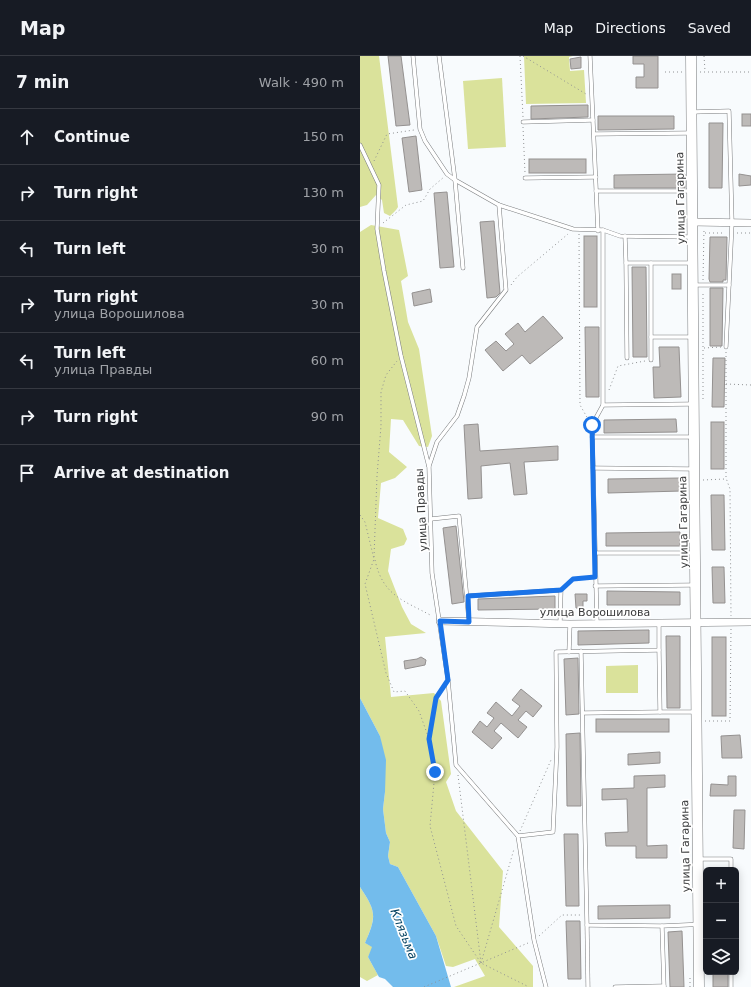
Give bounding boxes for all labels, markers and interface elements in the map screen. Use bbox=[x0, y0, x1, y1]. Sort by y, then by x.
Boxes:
text: Map bbox=[20, 17, 65, 39]
text: Map bbox=[544, 20, 573, 36]
text: Directions bbox=[595, 20, 666, 36]
text: Saved bbox=[688, 20, 731, 36]
text: 7 min bbox=[16, 72, 69, 92]
text: Walk · 490 m bbox=[259, 75, 344, 90]
icon: ahead bbox=[16, 126, 38, 148]
text: Continue bbox=[54, 128, 130, 146]
text: 150 m bbox=[302, 129, 344, 144]
street label: улица Гагарина bbox=[673, 152, 688, 244]
icon: right bbox=[16, 182, 38, 204]
text: Turn right bbox=[54, 184, 138, 202]
text: 130 m bbox=[302, 185, 344, 200]
icon: left bbox=[16, 238, 38, 260]
text: Turn left bbox=[54, 240, 126, 258]
text: 30 m bbox=[311, 241, 344, 256]
text: Turn right bbox=[54, 288, 138, 306]
icon: right bbox=[16, 294, 38, 316]
text: 30 m bbox=[311, 297, 344, 312]
text: улица Ворошилова bbox=[54, 306, 185, 321]
text: Turn left bbox=[54, 344, 126, 362]
icon: left bbox=[16, 350, 38, 372]
text: 60 m bbox=[311, 353, 344, 368]
text: улица Правды bbox=[54, 362, 152, 377]
icon: right bbox=[16, 406, 38, 428]
text: Turn right bbox=[54, 408, 138, 426]
text: 90 m bbox=[311, 409, 344, 424]
route start bbox=[583, 416, 601, 434]
icon: arrive bbox=[16, 462, 38, 484]
text: Arrive at destination bbox=[54, 464, 229, 482]
street label: улица Правды bbox=[413, 468, 430, 552]
street label: улица Гагарина bbox=[676, 476, 691, 568]
street label: улица Ворошилова bbox=[540, 606, 650, 619]
route end bbox=[426, 763, 444, 781]
street label: улица Гагарина bbox=[678, 800, 693, 892]
map controls bbox=[703, 867, 739, 975]
button: + bbox=[703, 867, 739, 903]
button: − bbox=[703, 903, 739, 939]
water label: Клязьма bbox=[388, 907, 420, 961]
button: layers bbox=[703, 939, 739, 975]

